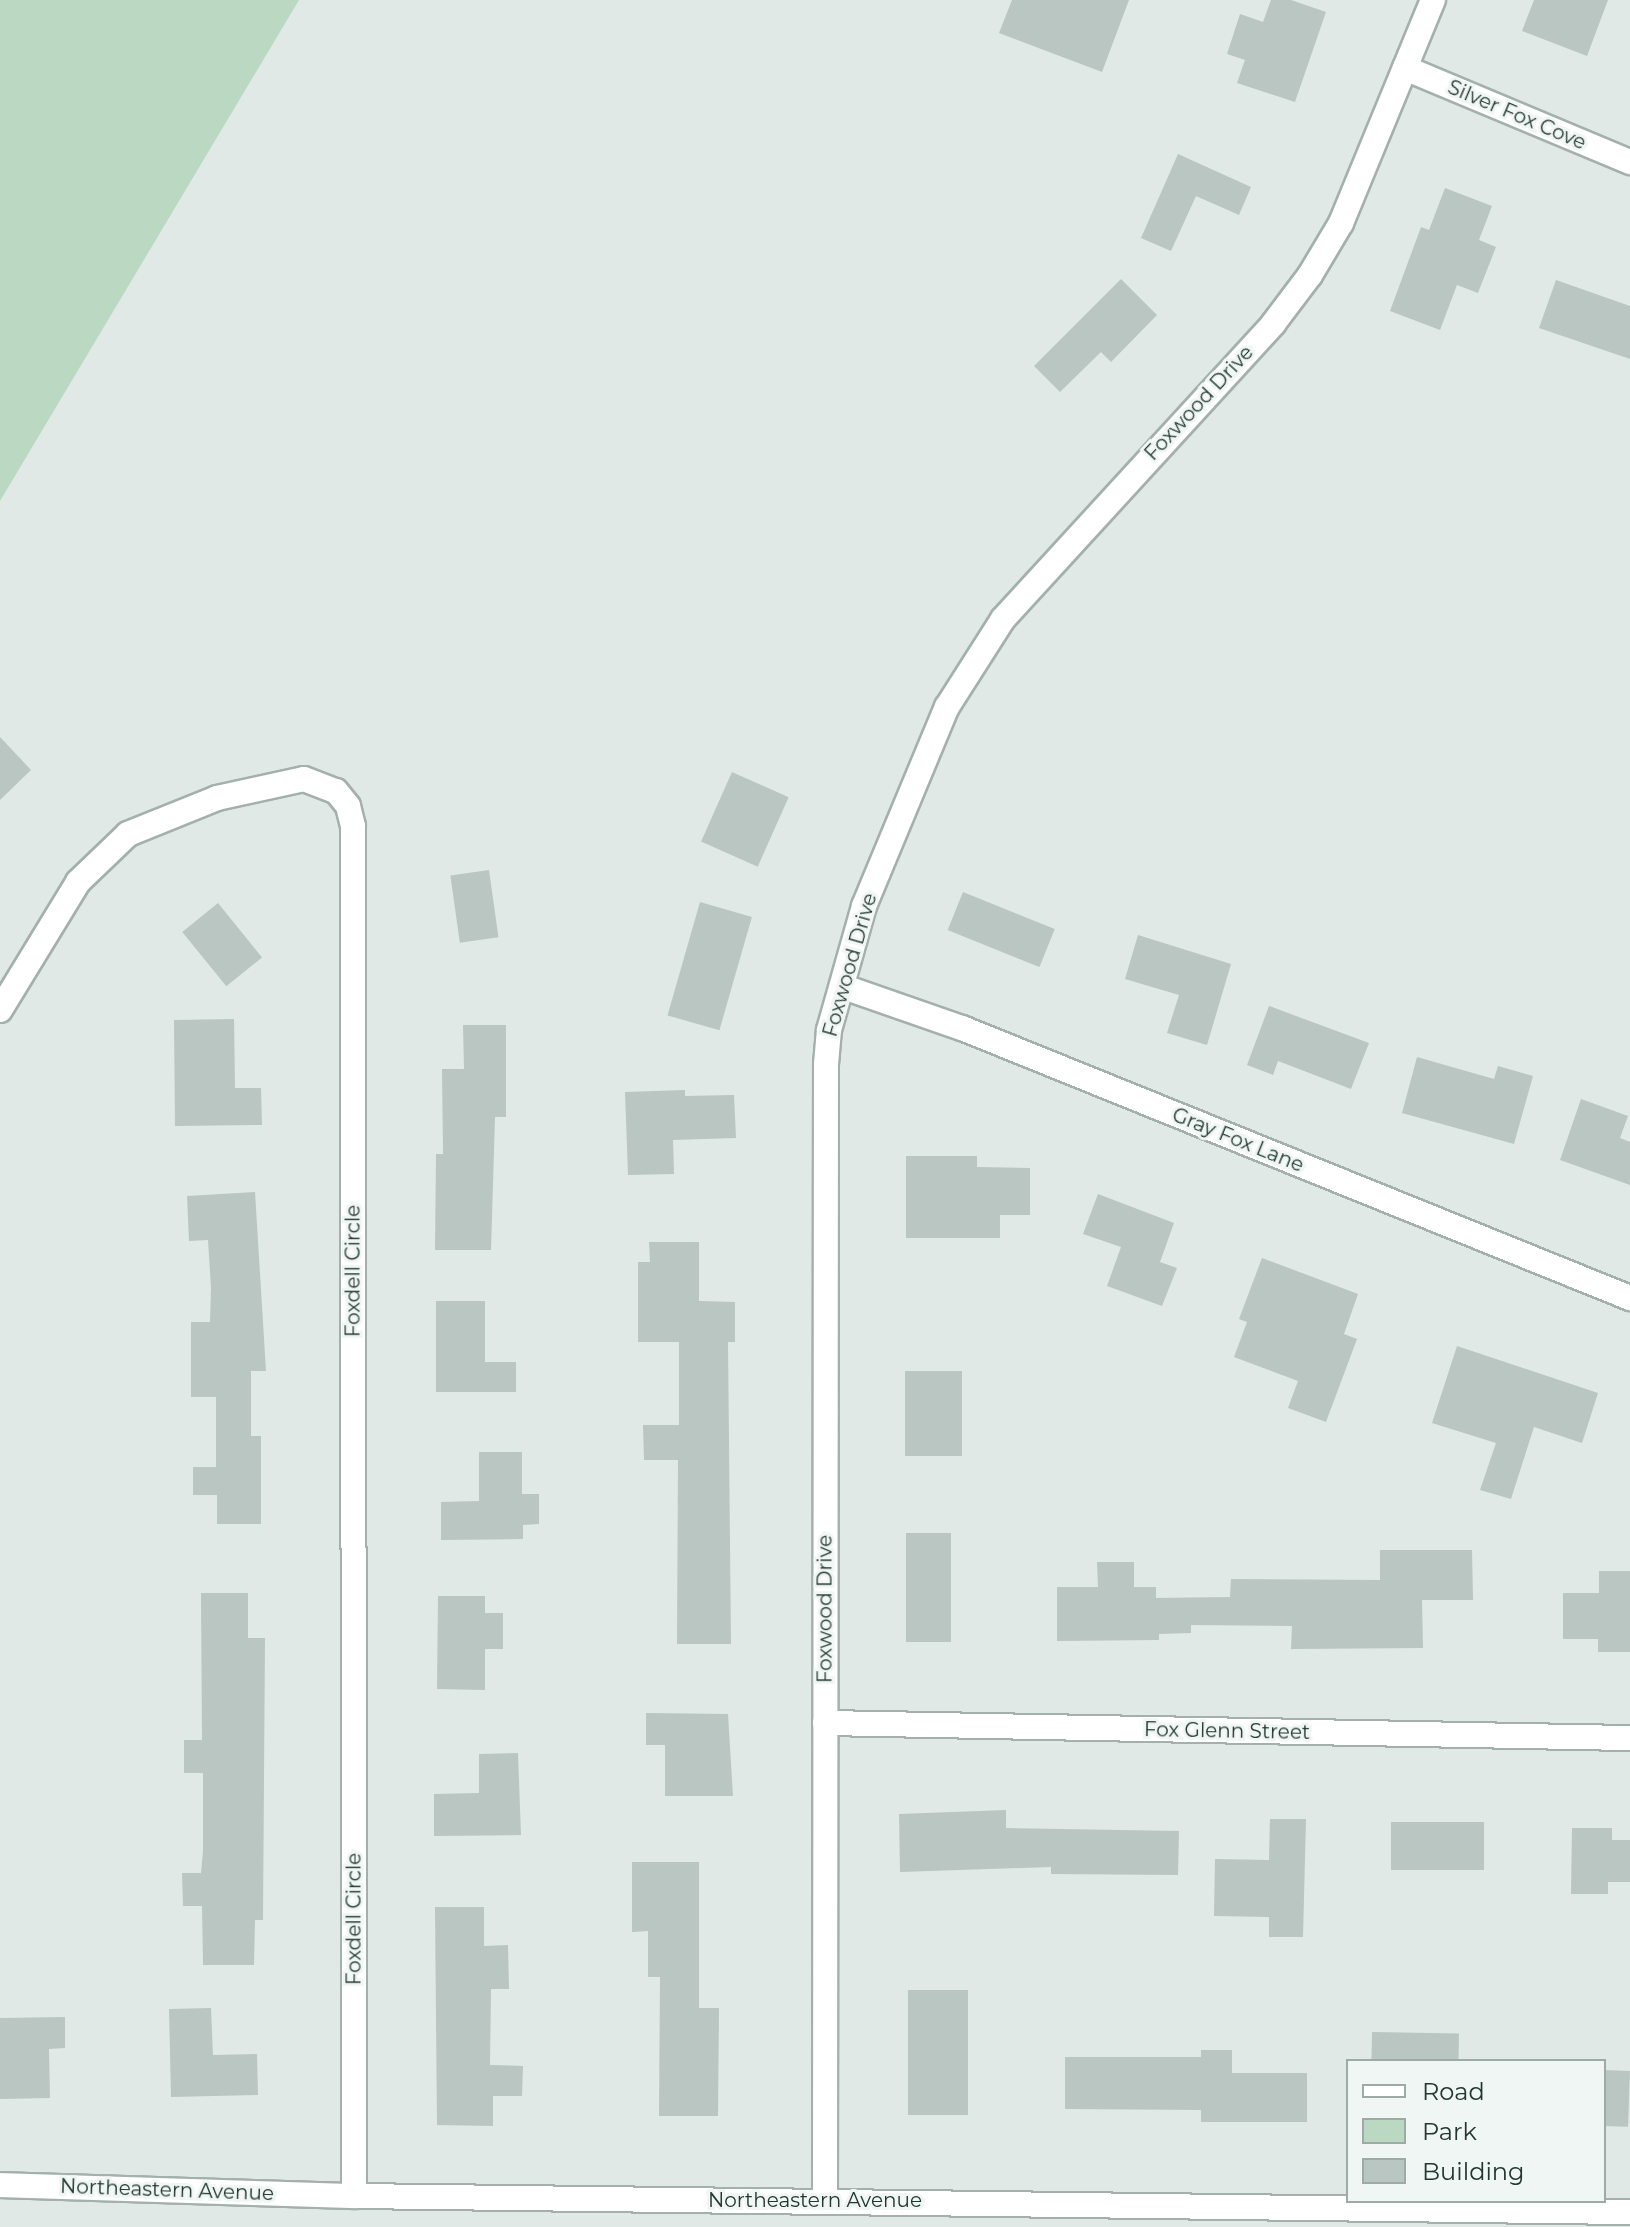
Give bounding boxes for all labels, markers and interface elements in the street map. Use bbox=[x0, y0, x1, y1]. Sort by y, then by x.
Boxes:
street label: Silver Fox Cove bbox=[1444, 75, 1590, 155]
street label: Foxwood Drive bbox=[1140, 341, 1258, 465]
street label: Foxwood Drive bbox=[818, 890, 882, 1040]
street label: Gray Fox Lane bbox=[1169, 1103, 1307, 1177]
street label: Foxdell Circle bbox=[341, 1205, 365, 1337]
street label: Foxwood Drive bbox=[813, 1535, 837, 1683]
street label: Fox Glenn Street bbox=[1144, 1718, 1310, 1744]
street label: Foxdell Circle bbox=[342, 1853, 366, 1985]
legend bbox=[1346, 2059, 1606, 2203]
text: Road bbox=[1422, 2077, 1485, 2106]
text: Park bbox=[1422, 2117, 1477, 2146]
text: Building bbox=[1422, 2157, 1525, 2186]
street label: Northeastern Avenue bbox=[60, 2174, 274, 2206]
street label: Northeastern Avenue bbox=[708, 2188, 922, 2212]

